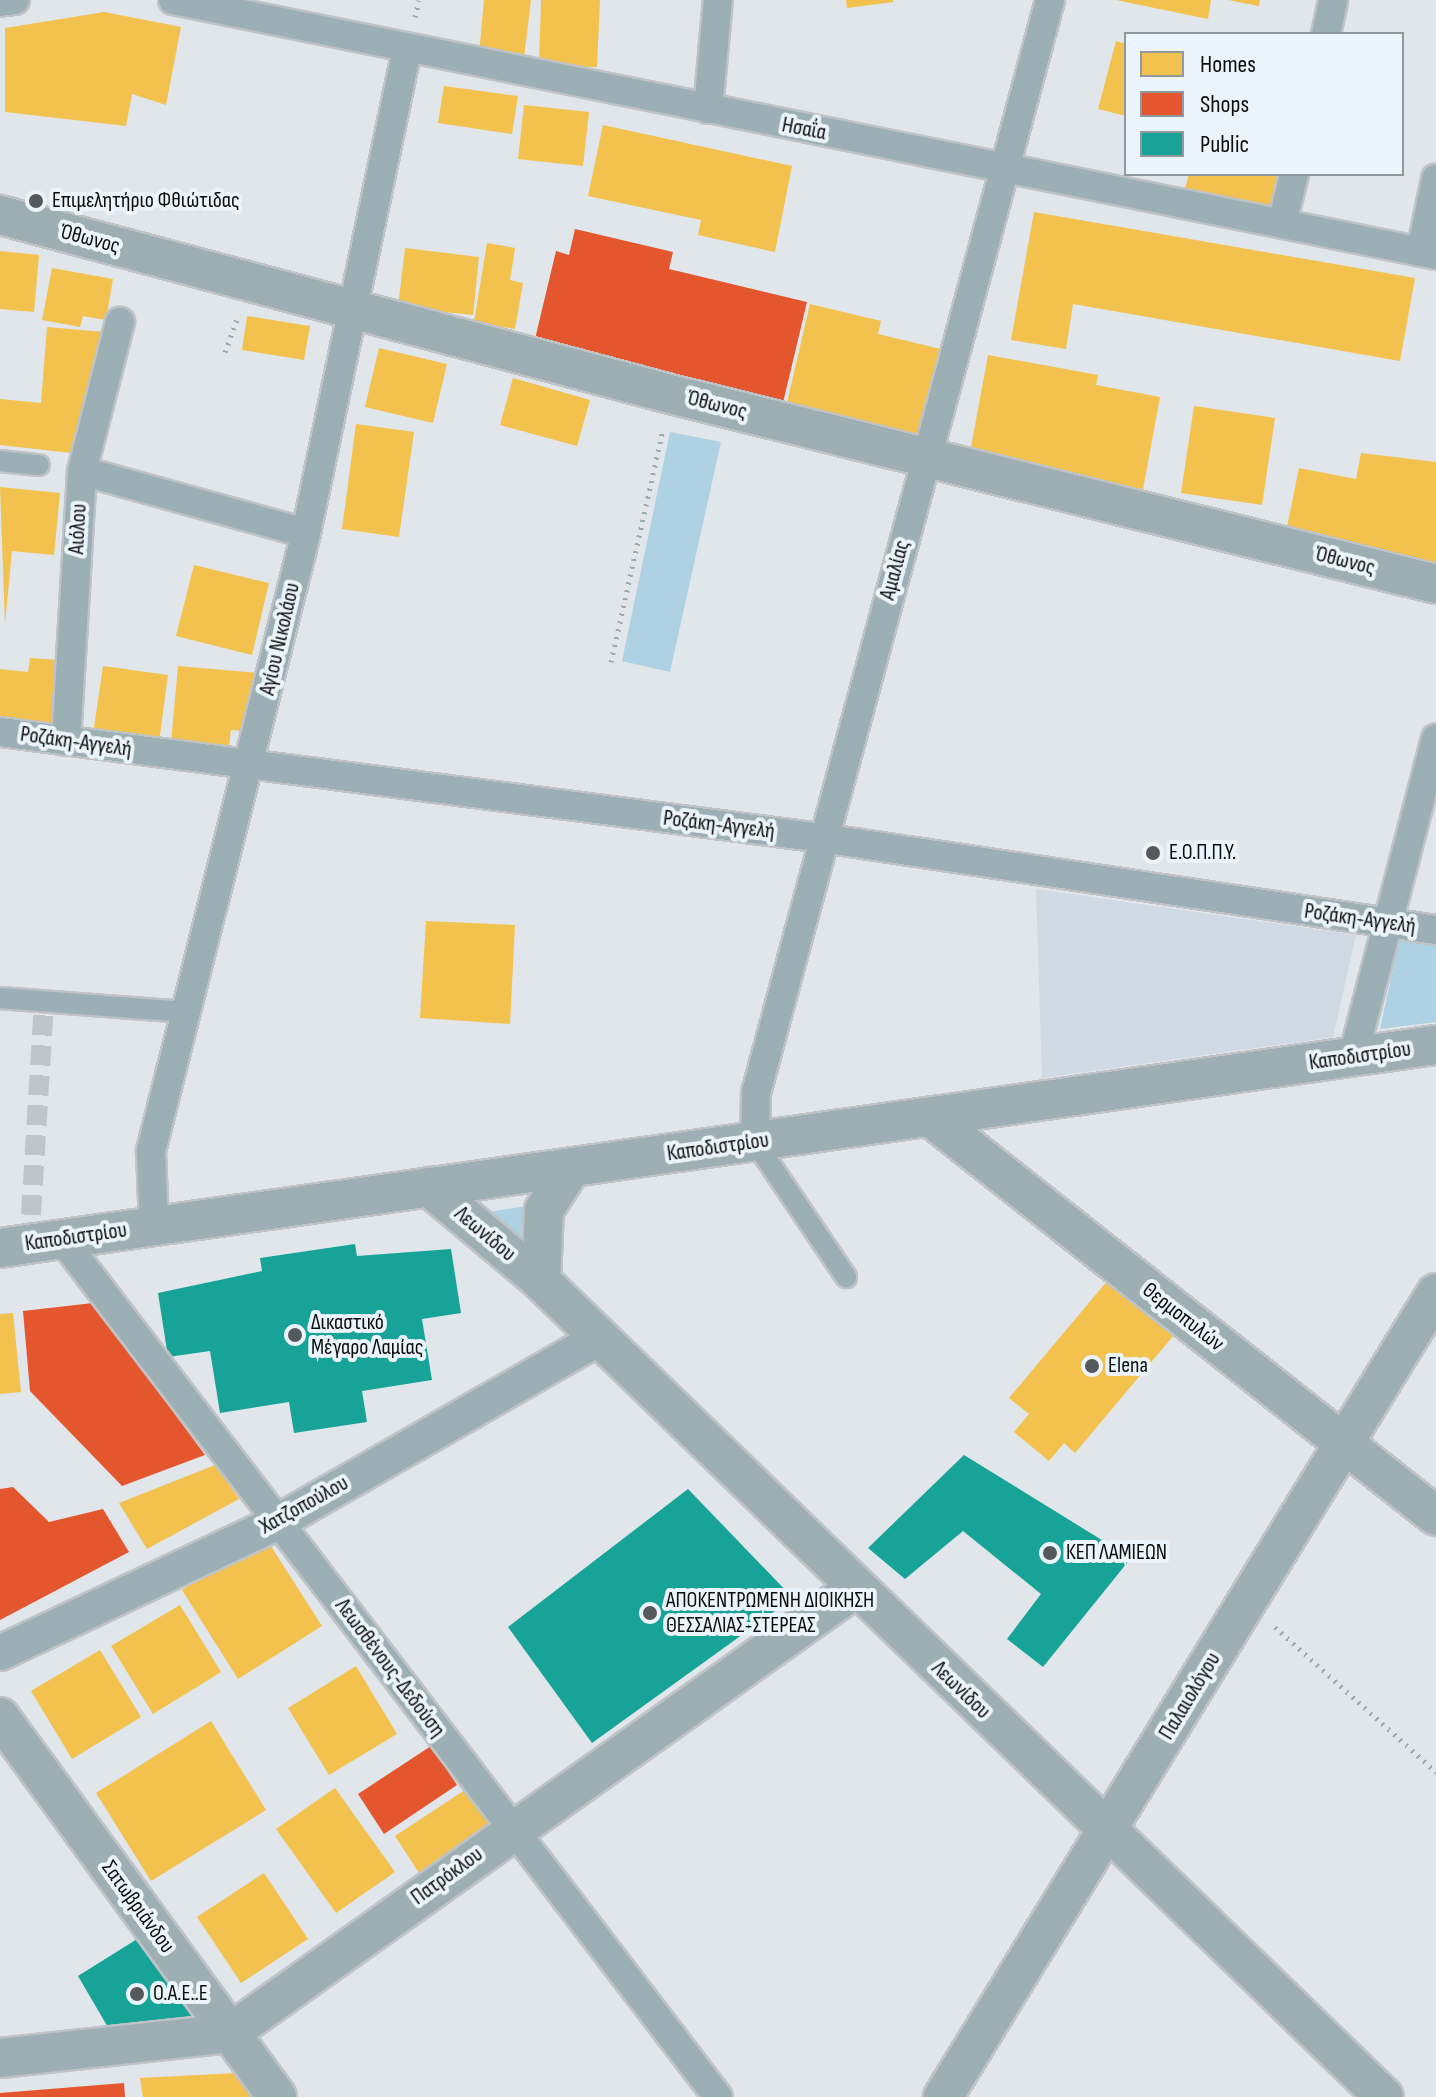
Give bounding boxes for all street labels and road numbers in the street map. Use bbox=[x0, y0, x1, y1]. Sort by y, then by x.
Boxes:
street label: Ησαΐα bbox=[780, 112, 828, 146]
street label: Όθωνος bbox=[57, 218, 123, 260]
street label: Όθωνος bbox=[684, 385, 750, 425]
street label: Αιόλου bbox=[63, 503, 93, 555]
street label: Αμαλίας bbox=[874, 537, 916, 603]
street label: Όθωνος bbox=[1312, 541, 1378, 581]
street label: Αγίου Νικολάου bbox=[254, 580, 306, 698]
street label: Ροζάκη-Αγγελή bbox=[19, 721, 133, 763]
street label: Ροζάκη-Αγγελή bbox=[662, 805, 776, 845]
street label: Ροζάκη-Αγγελή bbox=[1303, 898, 1417, 940]
street label: Καποδιστρίου bbox=[1307, 1036, 1413, 1076]
street label: Καποδιστρίου bbox=[665, 1127, 771, 1167]
street label: Λεωνίδου bbox=[449, 1201, 521, 1267]
street label: Καποδιστρίου bbox=[23, 1217, 129, 1257]
street label: Θερμοπυλών bbox=[1137, 1277, 1229, 1357]
street label: Χατζοπούλου bbox=[255, 1470, 353, 1540]
street label: Λεωσθένους-Δεδούση bbox=[329, 1594, 451, 1742]
street label: Παλαιολόγου bbox=[1154, 1647, 1226, 1745]
street label: Λεωνίδου bbox=[926, 1656, 996, 1724]
street label: Πατρόκλου bbox=[406, 1841, 488, 1911]
street label: Σατωβριάνδου bbox=[96, 1856, 180, 1958]

